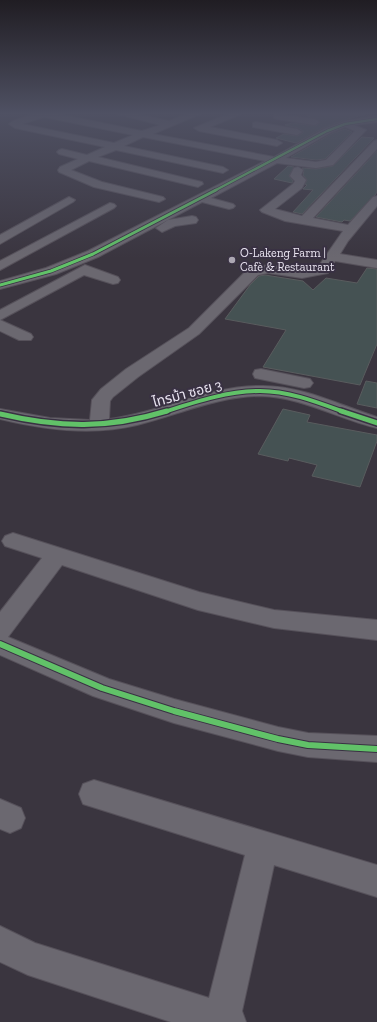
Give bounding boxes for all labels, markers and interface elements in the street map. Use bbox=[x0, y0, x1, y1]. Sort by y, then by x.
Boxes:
place label: O-Lakeng Farm | Cafè & Restaurant bbox=[240, 246, 335, 274]
marker: O-Lakeng Farm | Cafè & Restaurant bbox=[227, 255, 237, 265]
street label: ไทรม้า ซอย 3 bbox=[150, 376, 224, 411]

